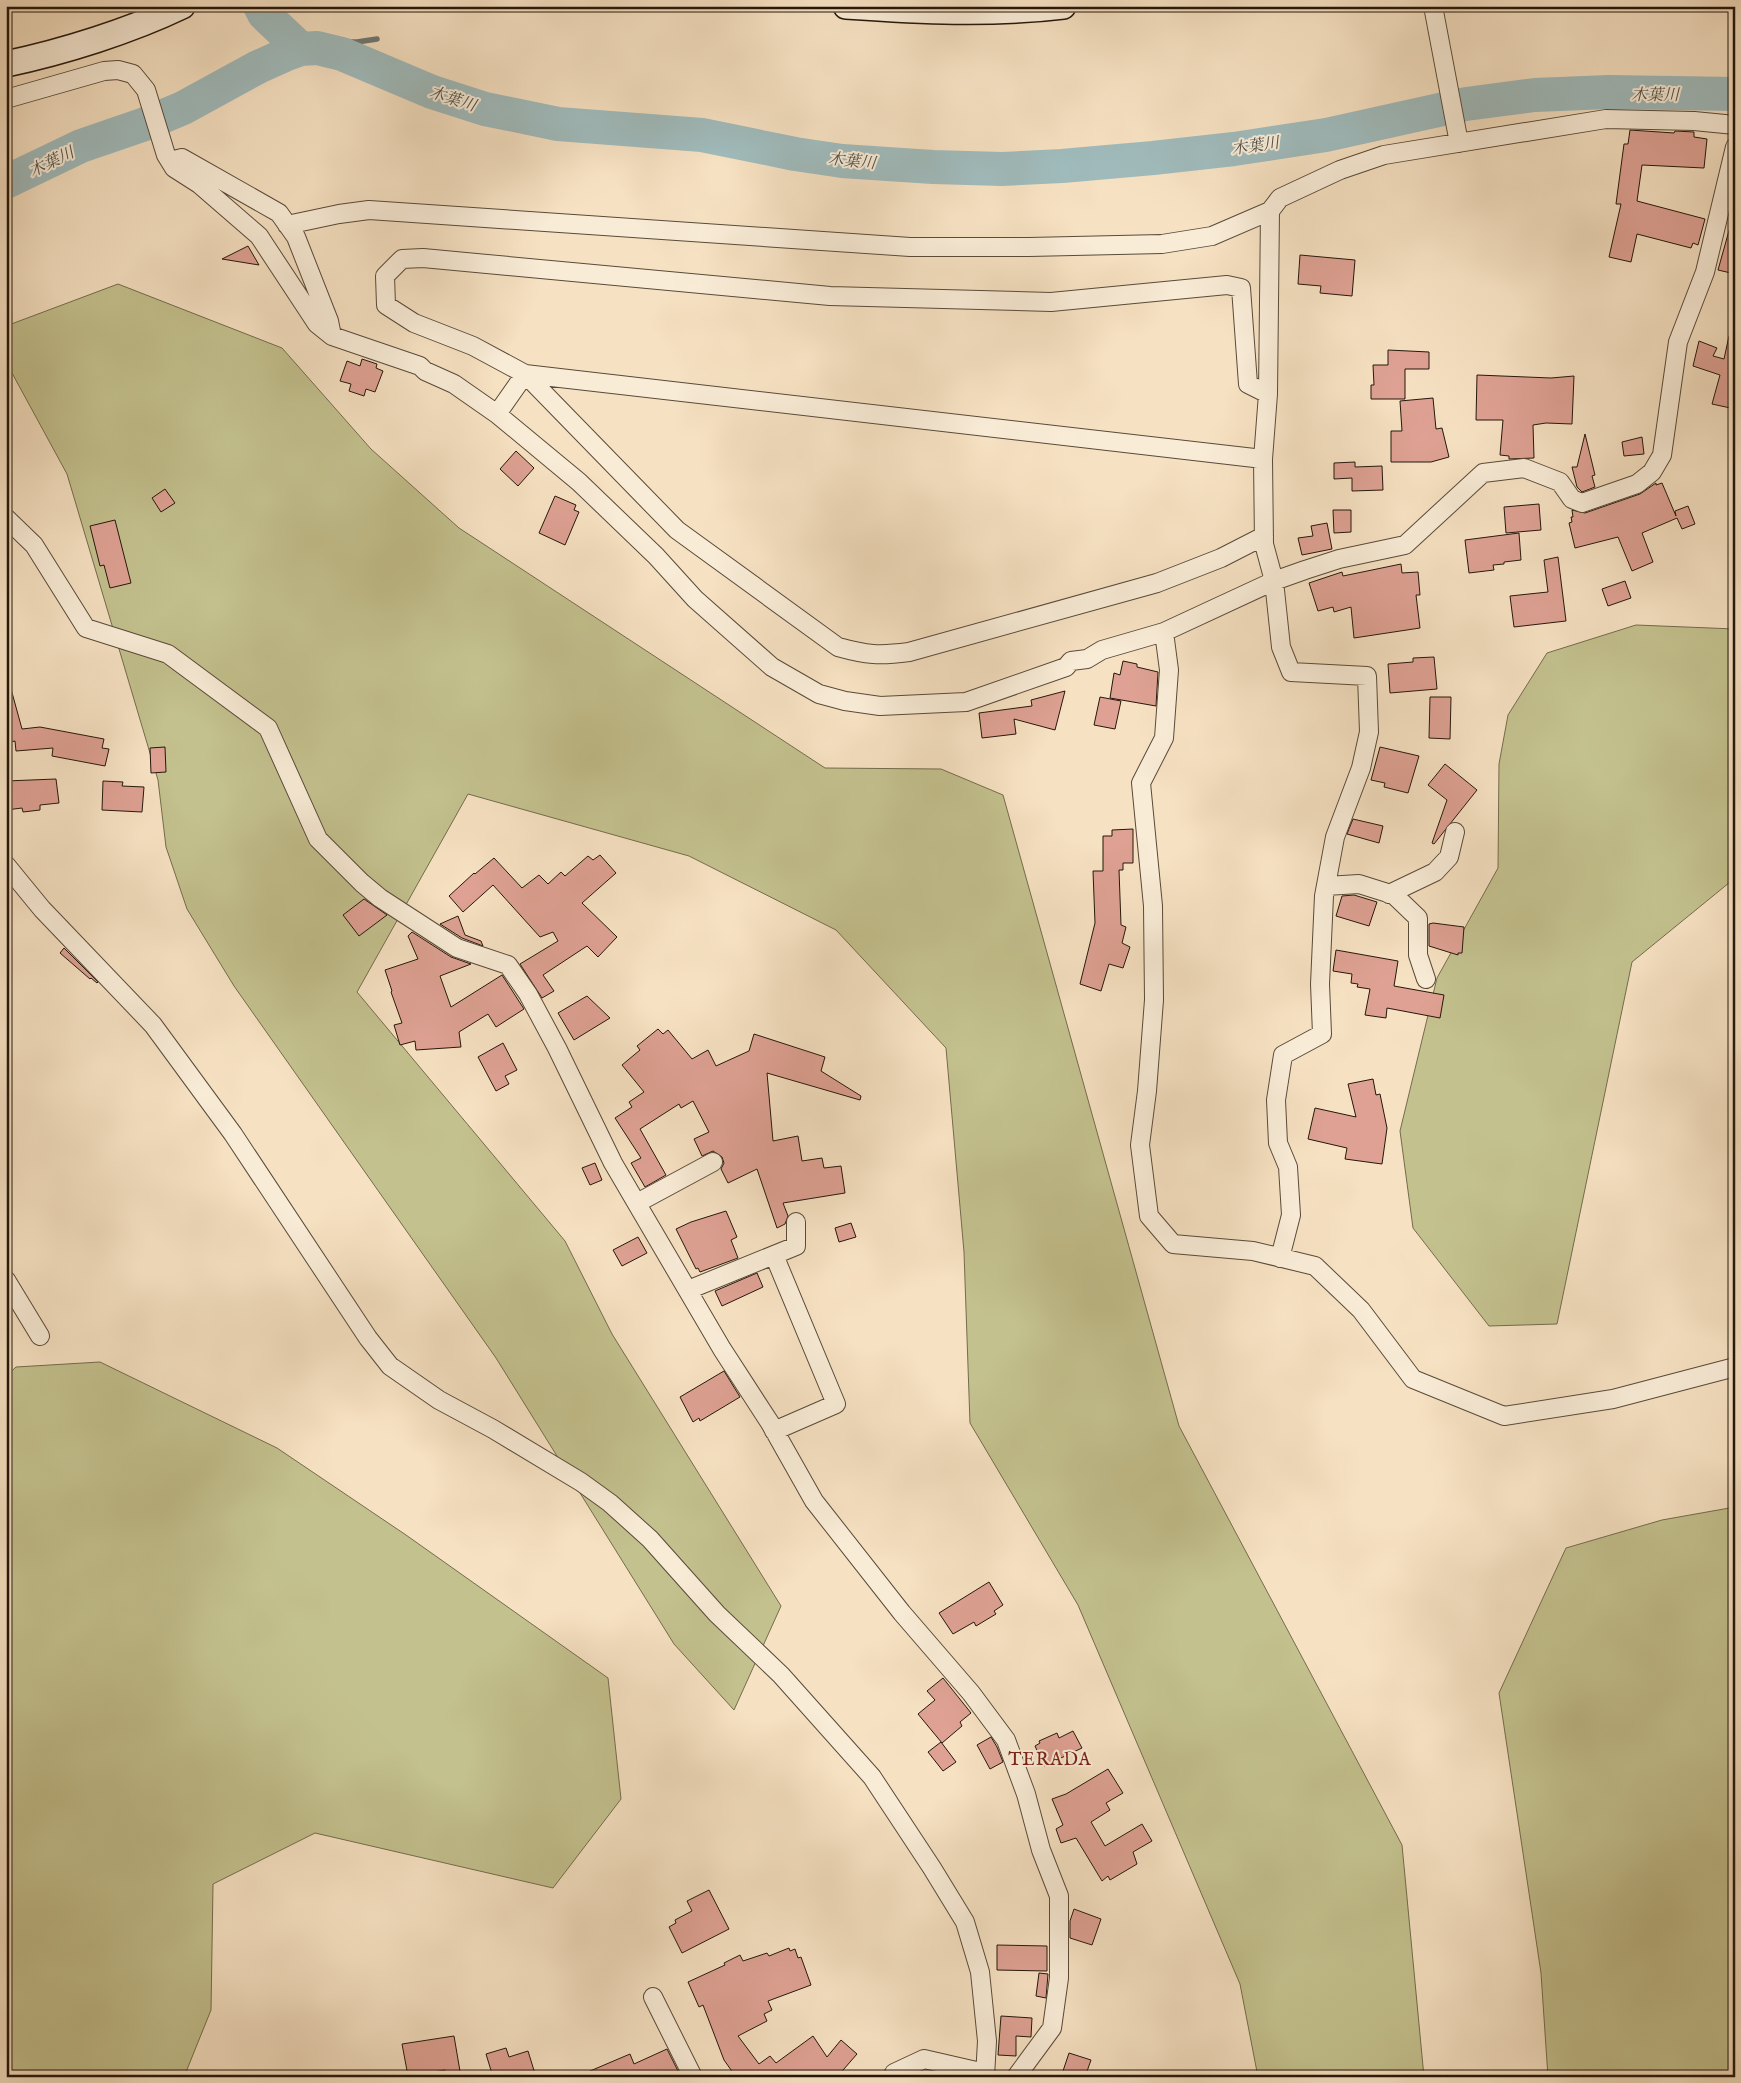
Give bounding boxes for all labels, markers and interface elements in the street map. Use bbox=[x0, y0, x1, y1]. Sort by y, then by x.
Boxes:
water label: 木葉川 bbox=[426, 83, 480, 117]
water label: 木葉川 bbox=[1631, 86, 1681, 106]
water label: 木葉川 bbox=[1230, 133, 1282, 160]
water label: 木葉川 bbox=[26, 142, 80, 182]
water label: 木葉川 bbox=[827, 150, 879, 175]
district label: TERADA bbox=[1008, 1749, 1092, 1772]

